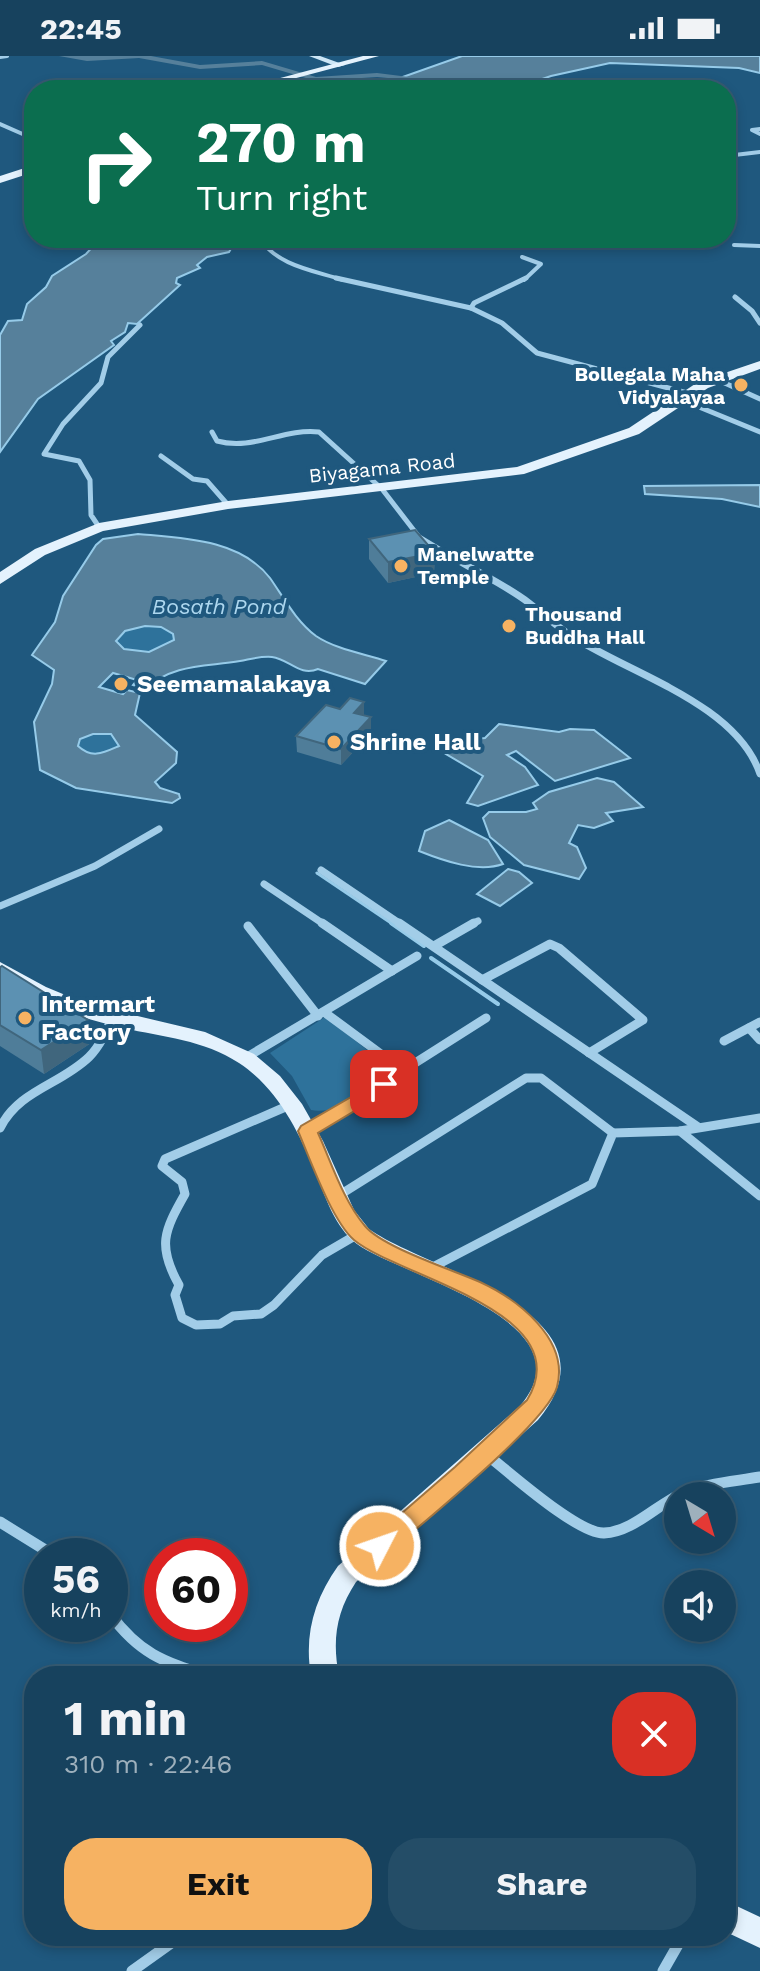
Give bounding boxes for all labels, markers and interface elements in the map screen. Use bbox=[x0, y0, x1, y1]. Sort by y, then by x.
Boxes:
text: 22:45 bbox=[40, 11, 122, 46]
text: 270 m bbox=[196, 110, 366, 176]
icon: right bbox=[64, 112, 168, 216]
text: Turn right bbox=[196, 177, 367, 219]
place label: Bollegala Maha Vidyalayaa bbox=[574, 362, 725, 409]
marker: Bollegala Maha Vidyalayaa bbox=[732, 376, 750, 394]
street label: Biyagama Road bbox=[308, 448, 456, 488]
place label: Manelwatte Temple bbox=[417, 542, 534, 589]
marker: Manelwatte Temple bbox=[392, 557, 410, 575]
water label: Bosath Pond bbox=[152, 594, 288, 619]
place label: Thousand Buddha Hall bbox=[525, 602, 646, 649]
marker: Thousand Buddha Hall bbox=[500, 617, 518, 635]
place label: Seemamalakaya bbox=[137, 670, 330, 698]
marker: Seemamalakaya bbox=[112, 675, 130, 693]
place label: Shrine Hall bbox=[350, 728, 481, 756]
marker: Shrine Hall bbox=[325, 733, 343, 751]
place label: Intermart Factory bbox=[41, 990, 156, 1046]
marker: Intermart Factory bbox=[16, 1009, 34, 1027]
pin bbox=[350, 1050, 418, 1118]
icon: arrive bbox=[362, 1062, 406, 1106]
north arrow bbox=[664, 1482, 736, 1554]
map controls bbox=[664, 1482, 736, 1642]
position arrow bbox=[338, 1504, 422, 1588]
speed limit sign: 60 bbox=[144, 1538, 248, 1642]
text: 56 bbox=[52, 1556, 100, 1603]
button: sound bbox=[664, 1570, 736, 1642]
text: km/h bbox=[50, 1598, 102, 1622]
text: 1 min bbox=[64, 1690, 187, 1747]
button: close bbox=[612, 1692, 696, 1776]
text: 310 m · 22:46 bbox=[64, 1749, 232, 1779]
button: Exit bbox=[64, 1838, 372, 1930]
button: Share bbox=[388, 1838, 696, 1930]

